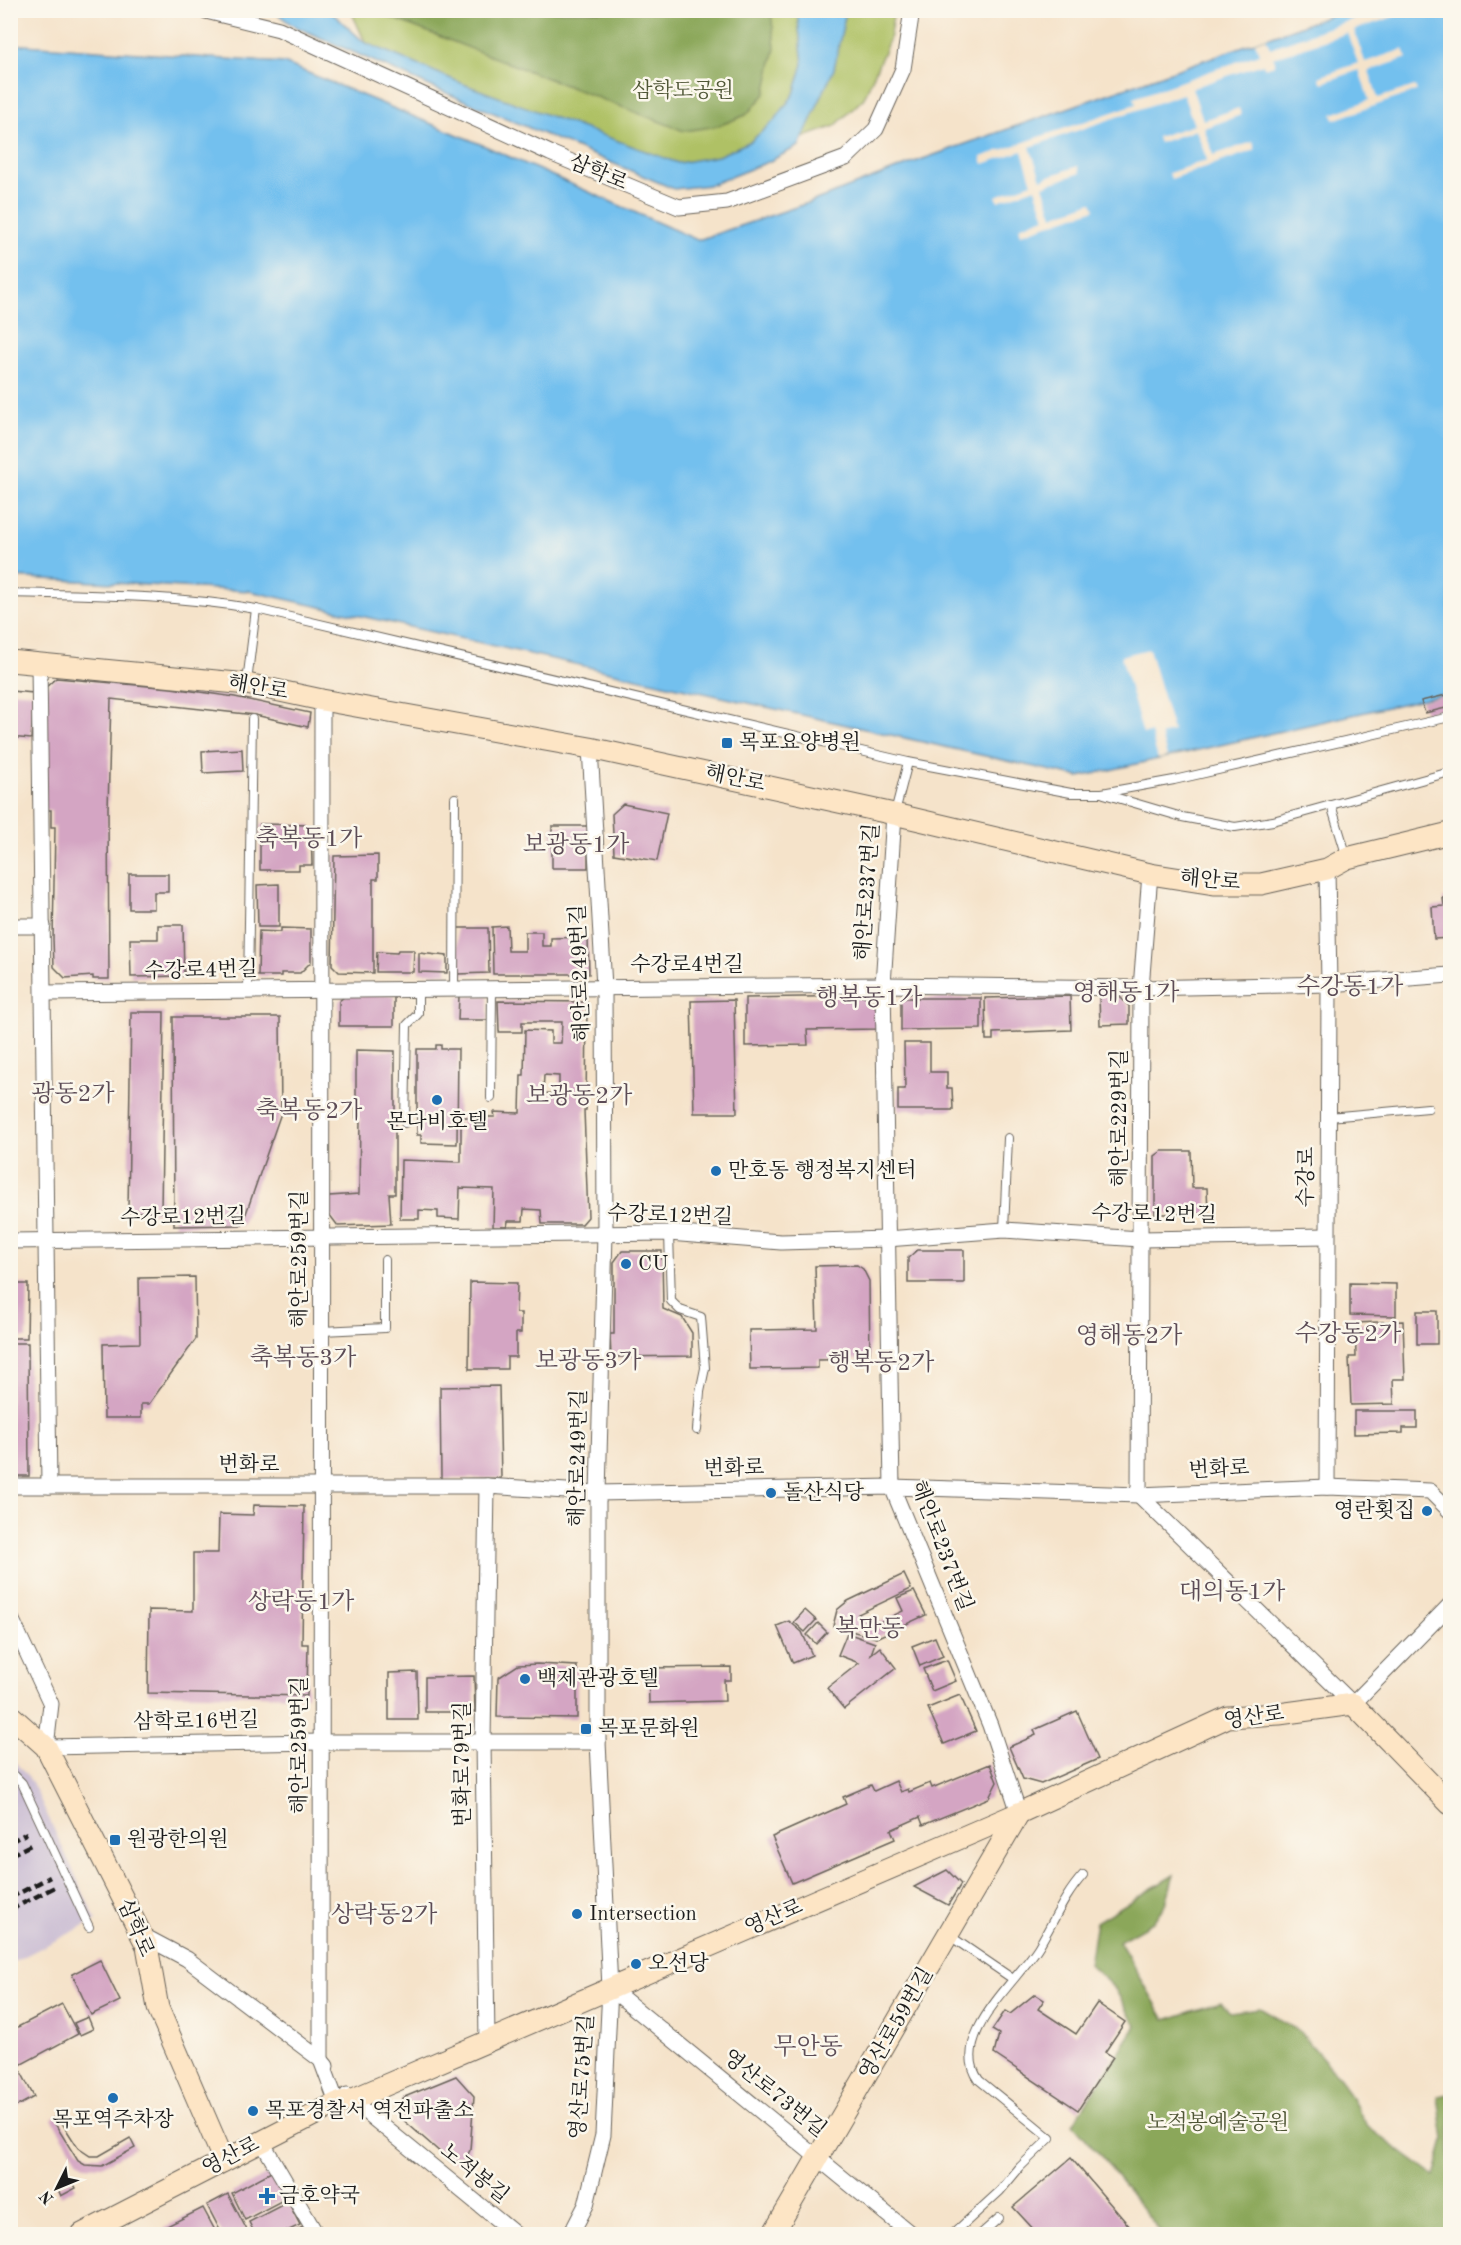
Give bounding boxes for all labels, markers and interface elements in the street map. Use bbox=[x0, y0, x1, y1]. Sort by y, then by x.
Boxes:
park label: 삼학도공원 bbox=[632, 79, 734, 102]
street label: 삼학로 bbox=[566, 150, 631, 195]
street label: 해안로 bbox=[226, 670, 290, 704]
place label: 목포요양병원 bbox=[739, 731, 861, 754]
marker: 목포요양병원 bbox=[720, 736, 734, 750]
street label: 해안로 bbox=[703, 760, 767, 796]
street label: 해안로237번길 bbox=[851, 822, 883, 962]
district label: 축복동1가 bbox=[256, 824, 362, 852]
district label: 보광동1가 bbox=[523, 832, 629, 858]
street label: 해안로 bbox=[1179, 866, 1241, 894]
street label: 해안로249번길 bbox=[566, 904, 594, 1042]
street label: 수강로4번길 bbox=[630, 953, 744, 976]
street label: 수강로4번길 bbox=[144, 958, 258, 982]
district label: 수강동1가 bbox=[1297, 974, 1403, 1000]
district label: 영해동1가 bbox=[1073, 980, 1179, 1006]
district label: 행복동1가 bbox=[816, 983, 922, 1011]
street label: 해안로229번길 bbox=[1108, 1049, 1131, 1187]
district label: 광동2가 bbox=[31, 1081, 115, 1107]
district label: 보광동2가 bbox=[526, 1083, 632, 1109]
marker: 몬다비호텔 bbox=[430, 1093, 444, 1107]
district label: 축복동2가 bbox=[256, 1096, 362, 1124]
place label: 몬다비호텔 bbox=[386, 1109, 488, 1133]
street label: 수강로 bbox=[1294, 1146, 1318, 1208]
place label: 만호동 행정복지센터 bbox=[728, 1159, 916, 1182]
marker: 만호동 행정복지센터 bbox=[709, 1164, 723, 1178]
street label: 해안로259번길 bbox=[288, 1190, 311, 1328]
street label: 수강로12번길 bbox=[607, 1201, 733, 1229]
street label: 수강로12번길 bbox=[1091, 1201, 1217, 1227]
street label: 수강로12번길 bbox=[120, 1204, 246, 1230]
place label: CU bbox=[638, 1254, 668, 1275]
marker: CU bbox=[619, 1257, 633, 1271]
district label: 수강동2가 bbox=[1295, 1321, 1401, 1347]
district label: 영해동2가 bbox=[1076, 1323, 1182, 1349]
district label: 축복동3가 bbox=[250, 1343, 356, 1371]
district label: 보광동3가 bbox=[535, 1348, 641, 1374]
district label: 행복동2가 bbox=[828, 1348, 934, 1376]
street label: 해안로249번길 bbox=[565, 1389, 591, 1527]
street label: 번화로 bbox=[219, 1453, 279, 1476]
street label: 번화로 bbox=[703, 1456, 765, 1480]
street label: 번화로 bbox=[1188, 1456, 1250, 1482]
street label: 해안로237번길 bbox=[906, 1477, 977, 1614]
place label: 돌산식당 bbox=[783, 1481, 865, 1504]
marker: 돌산식당 bbox=[764, 1486, 778, 1500]
place label: 영란횟집 bbox=[1334, 1499, 1415, 1522]
marker: 영란횟집 bbox=[1420, 1504, 1434, 1518]
district label: 대의동1가 bbox=[1179, 1579, 1285, 1605]
district label: 상락동1가 bbox=[248, 1589, 354, 1615]
district label: 복만동 bbox=[835, 1614, 905, 1642]
place label: 백제관광호텔 bbox=[537, 1667, 659, 1690]
marker: 백제관광호텔 bbox=[518, 1672, 532, 1686]
street label: 해안로259번길 bbox=[288, 1676, 311, 1814]
street label: 번화로79번길 bbox=[451, 1701, 474, 1827]
street label: 영산로 bbox=[1222, 1701, 1286, 1733]
street label: 삼학로16번길 bbox=[133, 1708, 259, 1734]
place label: 목포문화원 bbox=[598, 1717, 699, 1740]
marker: 목포문화원 bbox=[579, 1722, 593, 1736]
place label: 원광한의원 bbox=[127, 1828, 228, 1851]
marker: 원광한의원 bbox=[108, 1833, 122, 1847]
street label: 삼학로 bbox=[113, 1895, 158, 1960]
street label: 영산로 bbox=[741, 1895, 806, 1940]
district label: 상락동2가 bbox=[331, 1902, 437, 1928]
place label: Intersection bbox=[589, 1904, 697, 1925]
marker: Intersection bbox=[570, 1907, 584, 1921]
place label: 오선당 bbox=[648, 1952, 710, 1975]
marker: 오선당 bbox=[629, 1957, 643, 1971]
street label: 영산로59번길 bbox=[855, 1963, 938, 2084]
street label: 영산로75번길 bbox=[566, 2013, 598, 2140]
district label: 무안동 bbox=[773, 2034, 843, 2060]
street label: 영산로73번길 bbox=[719, 2045, 831, 2142]
marker: 목포역주차장 bbox=[106, 2091, 120, 2105]
place label: 목포경찰서 역전파출소 bbox=[265, 2099, 474, 2122]
marker: 목포경찰서 역전파출소 bbox=[246, 2104, 260, 2118]
place label: 목포역주차장 bbox=[52, 2108, 175, 2131]
park label: 노적봉예술공원 bbox=[1147, 2110, 1289, 2134]
street label: 영산로 bbox=[198, 2132, 263, 2180]
street label: 노적봉길 bbox=[436, 2138, 514, 2208]
north arrow bbox=[27, 2158, 87, 2218]
place label: 금호약국 bbox=[279, 2184, 360, 2207]
text: N bbox=[37, 2186, 58, 2207]
marker: 금호약국 bbox=[260, 2189, 274, 2203]

